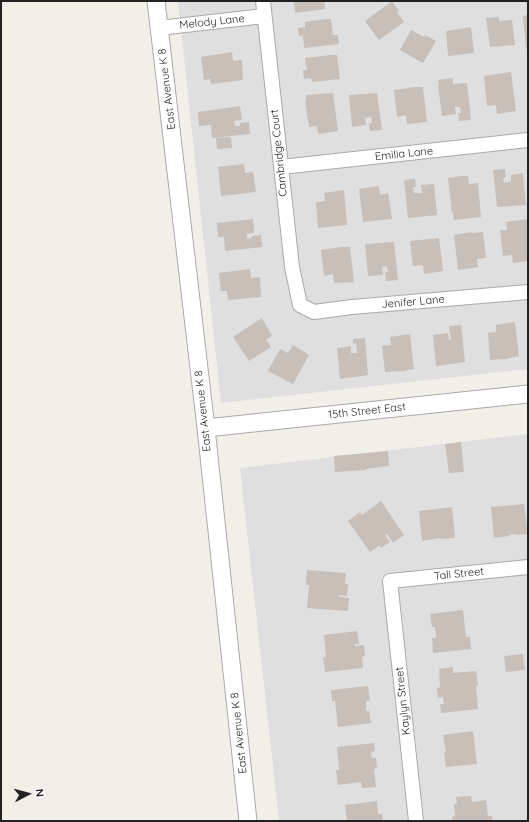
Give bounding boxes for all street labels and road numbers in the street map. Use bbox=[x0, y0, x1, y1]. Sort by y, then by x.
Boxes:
street label: Melody Lane bbox=[179, 12, 245, 32]
street label: East Avenue K 8 bbox=[155, 48, 179, 130]
street label: Cambridge Court bbox=[268, 109, 290, 197]
street label: Emilia Lane bbox=[374, 144, 434, 164]
street label: Jenifer Lane bbox=[381, 293, 445, 311]
street label: East Avenue K 8 bbox=[192, 370, 214, 452]
street label: 15th Street East bbox=[328, 400, 406, 422]
street label: Tali Street bbox=[433, 565, 485, 583]
street label: Kaylyn Street bbox=[393, 666, 413, 736]
street label: East Avenue K 8 bbox=[228, 692, 250, 774]

